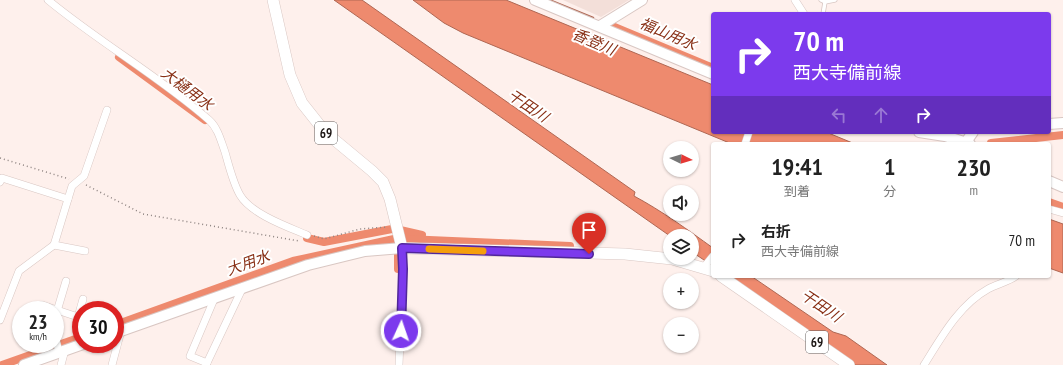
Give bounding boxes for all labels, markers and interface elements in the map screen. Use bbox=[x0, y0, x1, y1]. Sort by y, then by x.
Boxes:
water label: 福山用水 bbox=[637, 13, 701, 55]
text: 70 m bbox=[793, 22, 844, 59]
water label: 香登川 bbox=[570, 24, 620, 60]
icon: right bbox=[727, 28, 779, 80]
text: 西大寺備前線 bbox=[793, 61, 901, 84]
water label: 大樋用水 bbox=[158, 63, 219, 115]
water label: 干田川 bbox=[504, 85, 554, 127]
icon: left bbox=[828, 104, 850, 126]
icon: ahead bbox=[870, 104, 892, 126]
icon: right bbox=[912, 104, 934, 126]
road number: 69 bbox=[315, 122, 337, 144]
north arrow bbox=[663, 141, 699, 177]
map controls bbox=[663, 141, 699, 353]
text: 19:41 bbox=[771, 151, 823, 182]
text: 1 bbox=[884, 151, 895, 182]
text: 230 bbox=[956, 152, 991, 183]
text: m bbox=[969, 182, 978, 199]
text: 到着 bbox=[784, 183, 810, 200]
text: 分 bbox=[883, 183, 896, 200]
button: sound bbox=[663, 185, 699, 221]
pin bbox=[572, 213, 606, 254]
icon: arrive bbox=[578, 219, 600, 241]
text: 右折 bbox=[761, 222, 791, 241]
button: layers bbox=[663, 229, 699, 265]
icon: right bbox=[727, 229, 749, 251]
text: 70 m bbox=[1009, 231, 1035, 250]
text: 西大寺備前線 bbox=[761, 243, 839, 260]
water label: 大用水 bbox=[223, 245, 274, 279]
button: + bbox=[663, 273, 699, 309]
water label: 干田川 bbox=[797, 285, 847, 327]
speed limit sign: 30 bbox=[72, 301, 124, 353]
text: 23 bbox=[28, 309, 48, 335]
position arrow bbox=[380, 310, 422, 352]
button: − bbox=[663, 317, 699, 353]
text: km/h bbox=[29, 330, 47, 343]
road number: 69 bbox=[806, 331, 828, 353]

